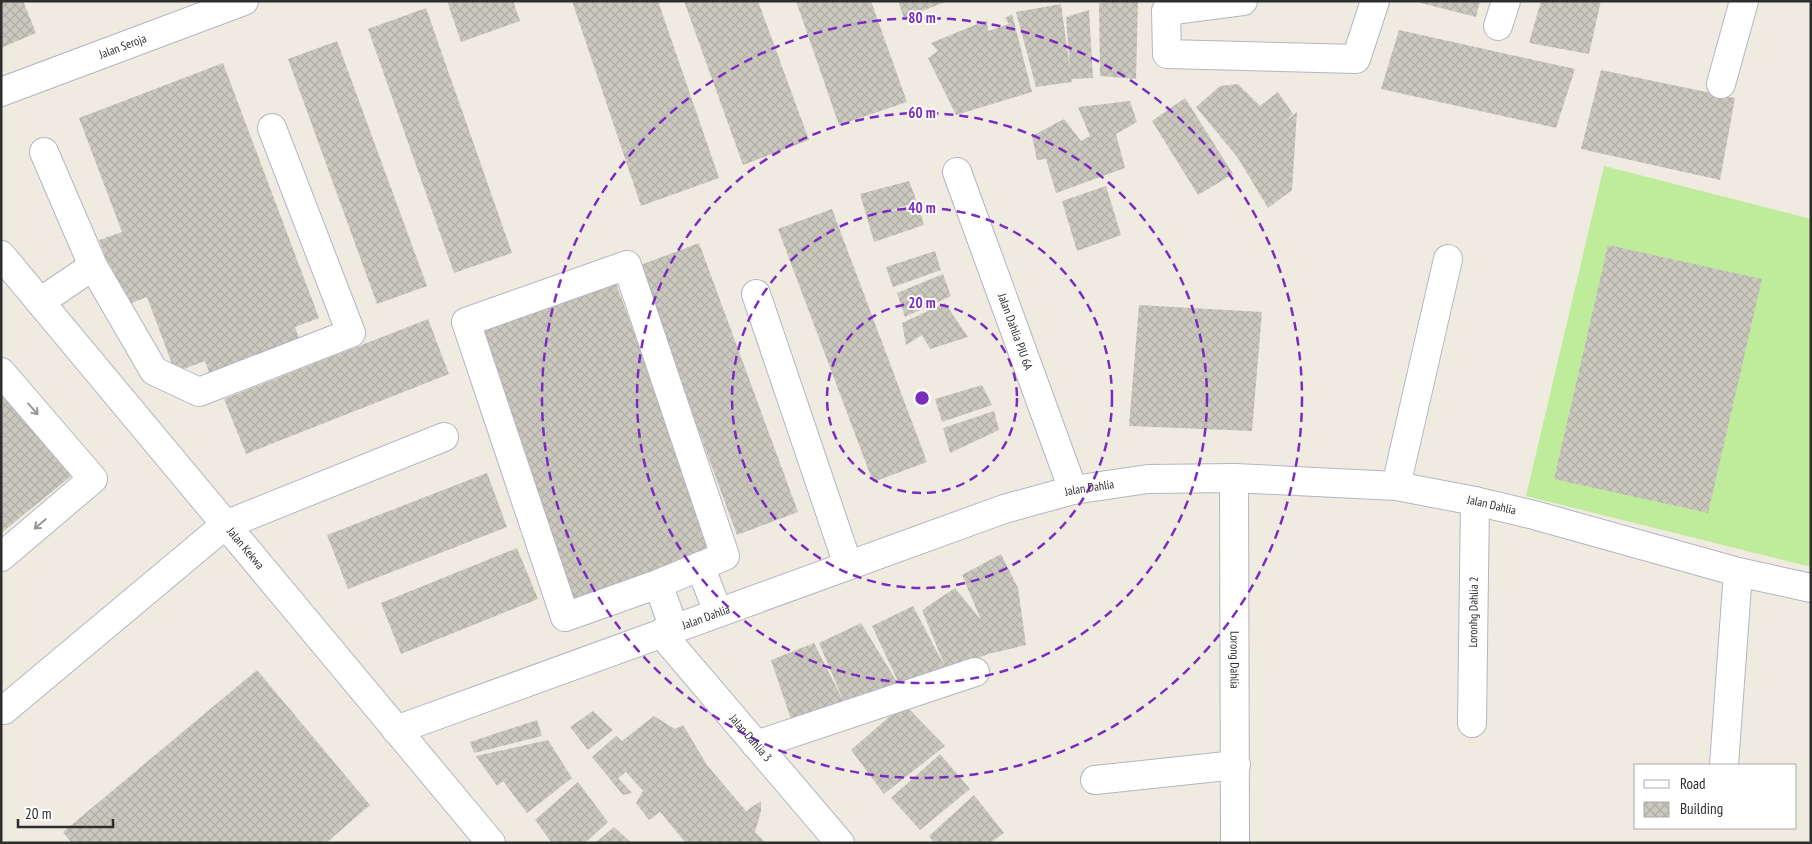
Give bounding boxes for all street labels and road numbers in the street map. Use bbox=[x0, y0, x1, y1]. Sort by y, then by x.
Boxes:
street label: Jalan Seroja bbox=[96, 30, 148, 62]
street label: Jalan Dahlia PJU 6A bbox=[995, 290, 1037, 372]
street label: Jalan Dahlia bbox=[1062, 476, 1115, 499]
street label: Jalan Dahlia bbox=[1465, 491, 1518, 518]
street label: Jalan Kekwa bbox=[223, 523, 268, 572]
street label: Loronhg Dahlia 2 bbox=[1465, 576, 1481, 648]
street label: Jalan Dahlia bbox=[679, 601, 732, 633]
street label: Lorong Dahlia bbox=[1227, 631, 1243, 689]
street label: Jalan Dahlia 3 bbox=[726, 710, 775, 765]

